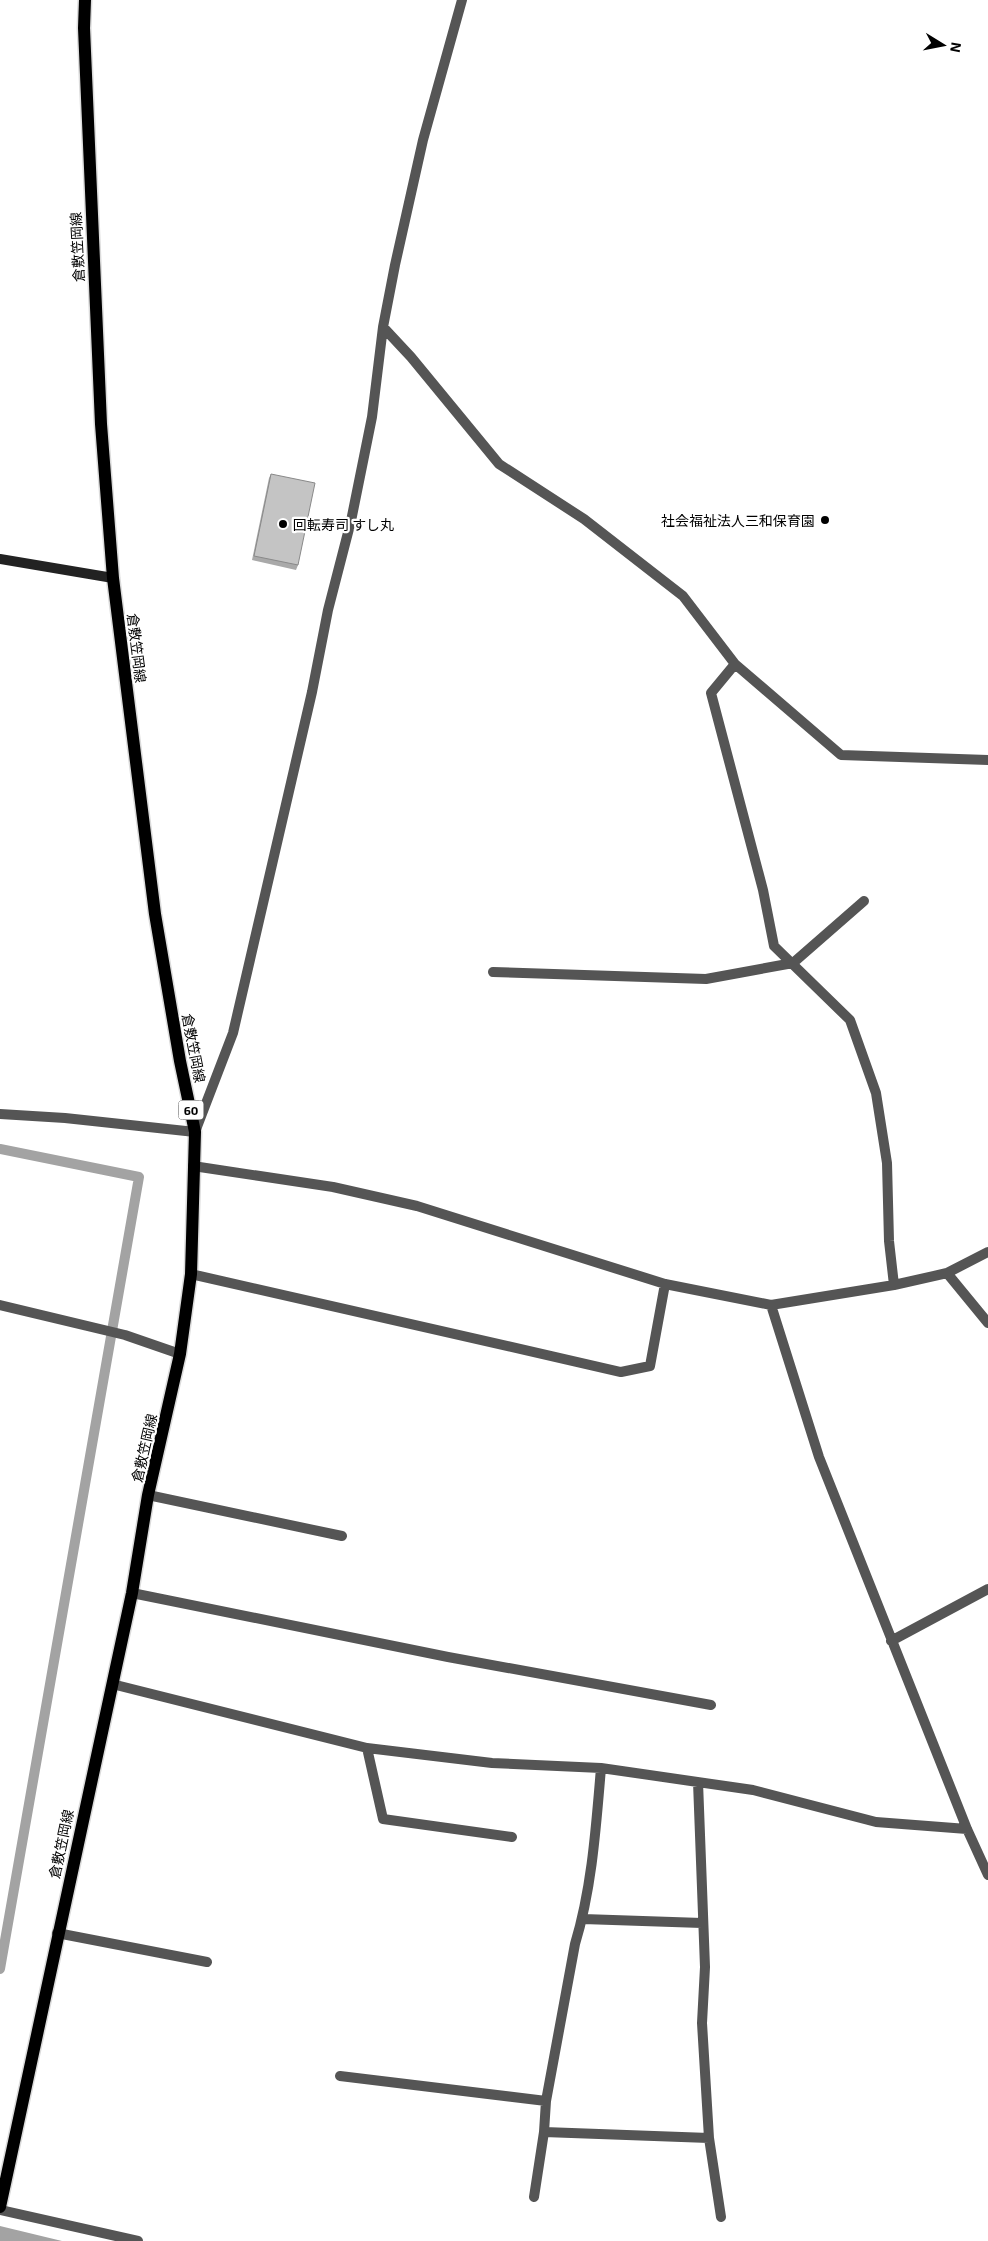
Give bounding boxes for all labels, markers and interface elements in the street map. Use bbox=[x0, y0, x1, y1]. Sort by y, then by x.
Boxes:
north arrow bbox=[918, 20, 968, 70]
text: N bbox=[947, 41, 966, 54]
street label: 倉敷笠岡線 bbox=[67, 212, 87, 282]
place label: 社会福祉法人三和保育園 bbox=[661, 512, 815, 529]
marker: 社会福祉法人三和保育園 bbox=[819, 514, 831, 526]
place label: 回転寿司 すし丸 bbox=[293, 516, 394, 533]
marker: 回転寿司 すし丸 bbox=[277, 518, 289, 530]
street label: 倉敷笠岡線 bbox=[124, 612, 150, 684]
street label: 倉敷笠岡線 bbox=[179, 1012, 209, 1084]
road number: 60 bbox=[178, 1100, 204, 1120]
street label: 倉敷笠岡線 bbox=[128, 1412, 160, 1484]
street label: 倉敷笠岡線 bbox=[45, 1808, 77, 1880]

